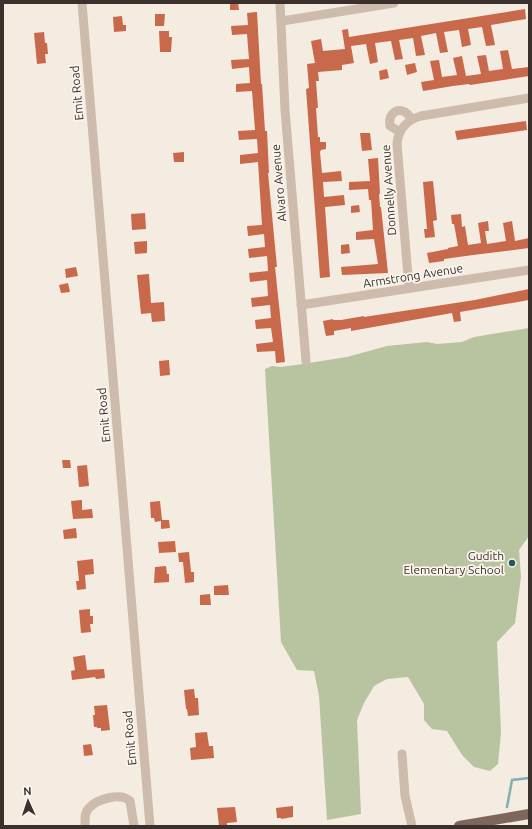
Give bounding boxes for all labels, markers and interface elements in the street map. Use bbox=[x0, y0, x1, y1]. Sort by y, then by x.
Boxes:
street label: Emit Road bbox=[68, 65, 85, 121]
street label: Alvaro Avenue bbox=[269, 144, 288, 222]
street label: Donnelly Avenue bbox=[379, 144, 398, 236]
street label: Armstrong Avenue bbox=[362, 261, 464, 290]
street label: Emit Road bbox=[95, 387, 112, 443]
place label: Gudith Elementary School bbox=[404, 549, 504, 576]
marker: Gudith Elementary School bbox=[507, 558, 517, 568]
street label: Emit Road bbox=[121, 710, 138, 766]
north arrow bbox=[8, 781, 48, 821]
text: N bbox=[23, 785, 32, 797]

